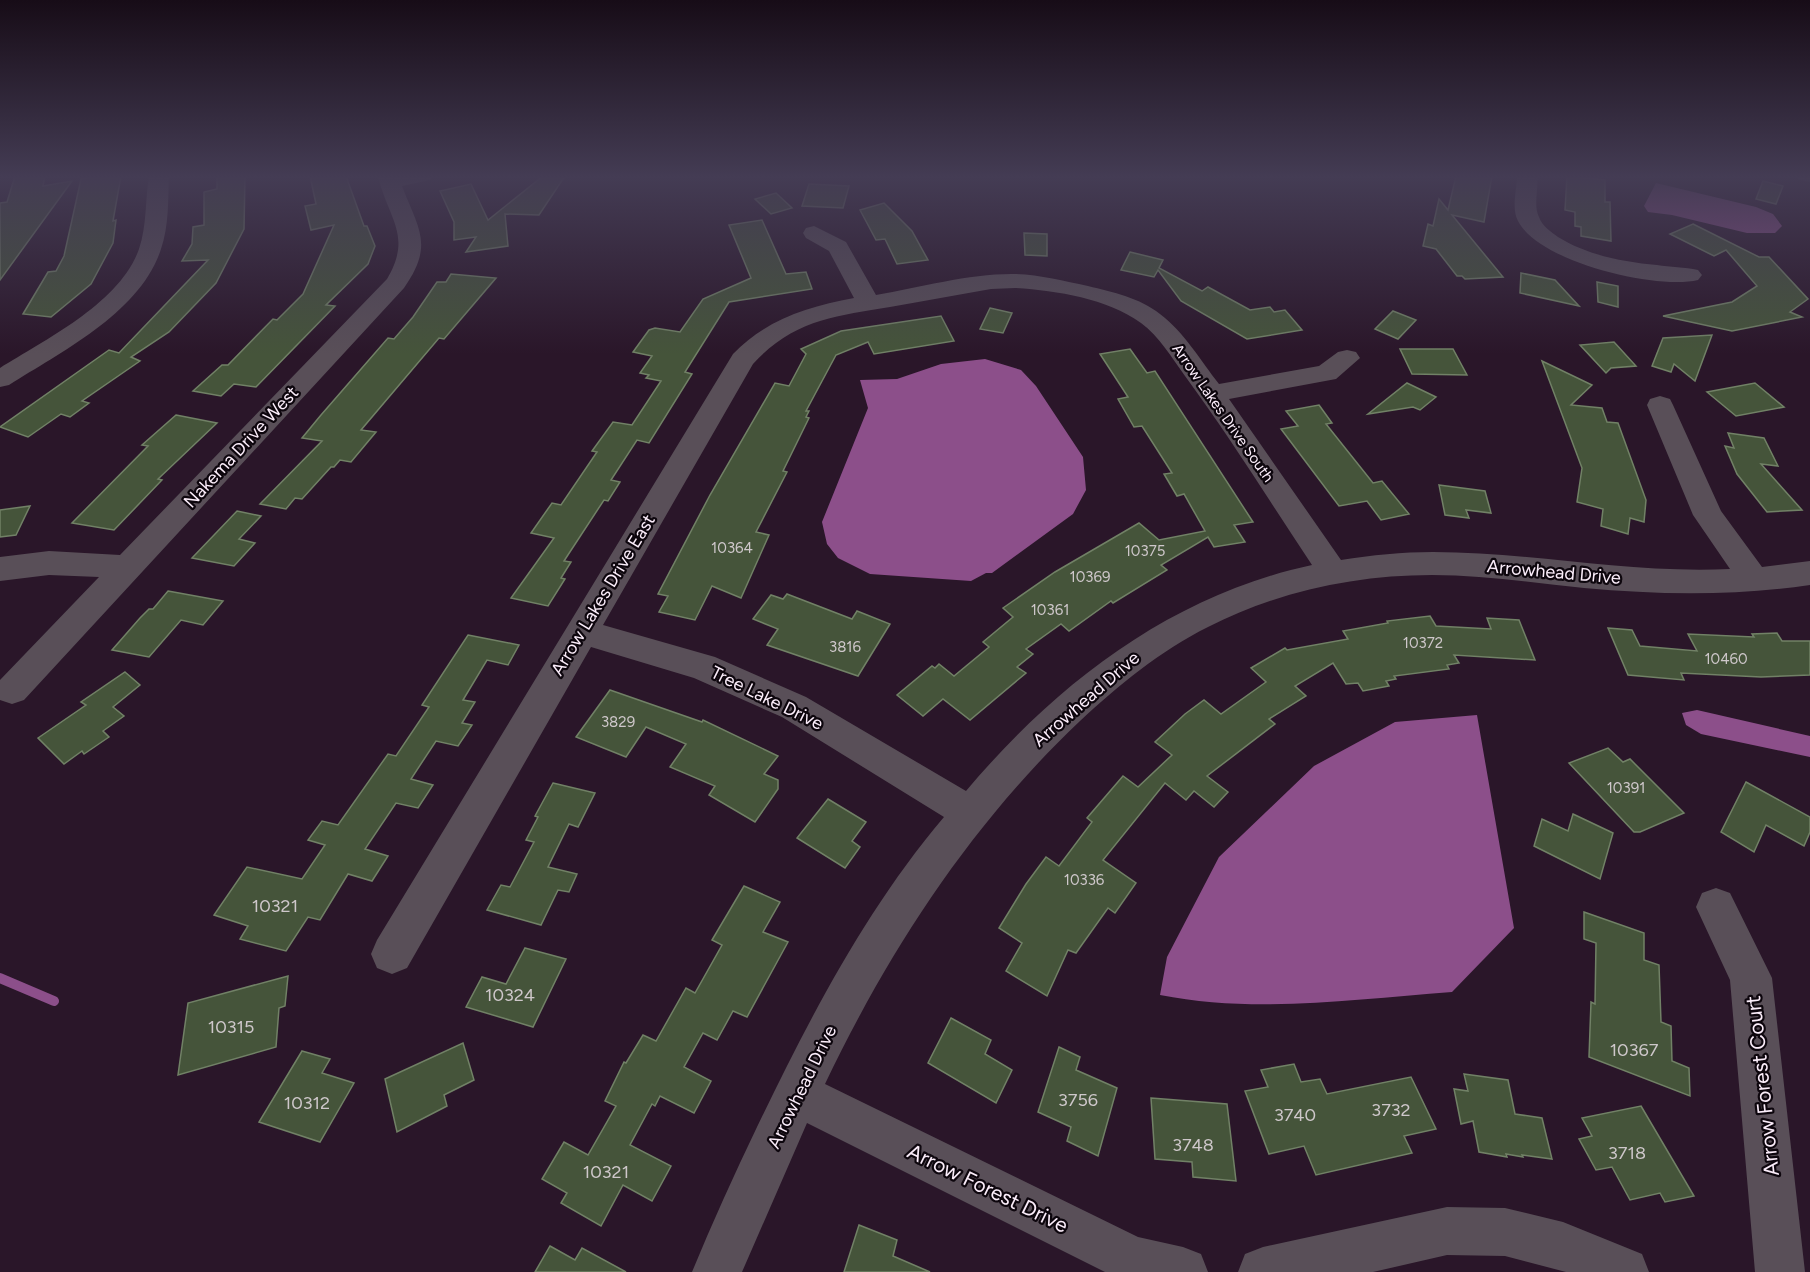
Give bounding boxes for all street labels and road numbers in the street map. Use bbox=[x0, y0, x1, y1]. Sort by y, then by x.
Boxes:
street label: Arrow Lakes Drive South bbox=[1168, 340, 1278, 486]
street label: Nakema Drive West bbox=[179, 382, 303, 512]
street label: Arrow Lakes Drive East bbox=[546, 510, 660, 680]
street label: Arrowhead Drive bbox=[1486, 555, 1622, 589]
street label: Arrowhead Drive bbox=[1028, 647, 1144, 751]
street label: Tree Lake Drive bbox=[707, 661, 827, 735]
street label: Arrow Forest Court bbox=[1740, 995, 1784, 1177]
street label: Arrowhead Drive bbox=[763, 1022, 841, 1152]
street label: Arrow Forest Drive bbox=[904, 1138, 1072, 1238]

